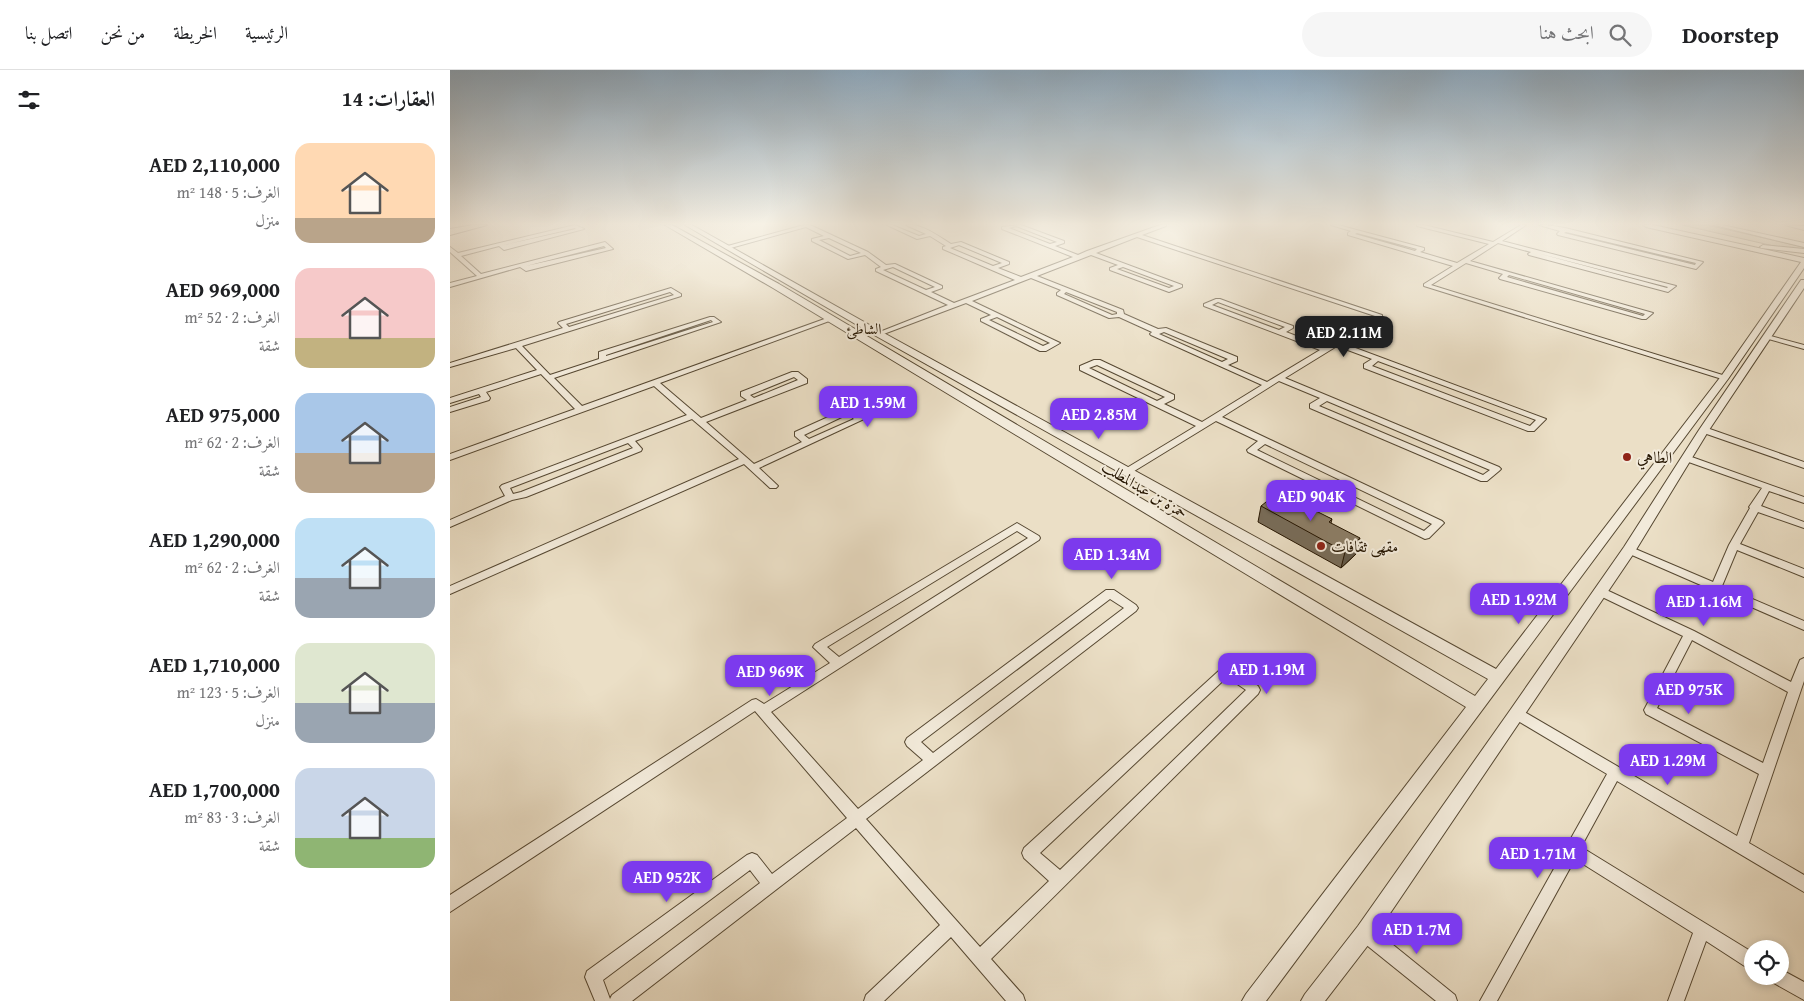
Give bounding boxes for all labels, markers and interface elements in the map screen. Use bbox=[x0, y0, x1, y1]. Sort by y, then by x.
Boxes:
search box bbox=[1302, 12, 1652, 57]
text: Doorstep bbox=[1682, 17, 1779, 52]
text: ابحث هنا bbox=[1539, 18, 1594, 46]
text: اتصل بنا bbox=[25, 19, 72, 46]
text: من نحن bbox=[100, 19, 145, 46]
text: الخريطة bbox=[173, 19, 217, 46]
text: الرئيسية bbox=[245, 19, 288, 46]
icon: search bbox=[1606, 21, 1634, 49]
text: العقارات: 14 bbox=[342, 83, 435, 114]
icon: filters bbox=[15, 86, 43, 114]
text: AED 2,110,000 bbox=[149, 149, 280, 180]
icon: home bbox=[335, 163, 395, 223]
text: الغرف: 5 · 148 m² bbox=[177, 180, 280, 204]
text: منزل bbox=[255, 208, 280, 232]
text: AED 969,000 bbox=[166, 274, 280, 305]
icon: home bbox=[335, 288, 395, 348]
text: الغرف: 2 · 52 m² bbox=[184, 305, 280, 329]
pin: AED 2.11M bbox=[1287, 316, 1401, 358]
district label: الشاطئ bbox=[846, 318, 882, 340]
text: AED 2.11M bbox=[1306, 320, 1382, 344]
text: شقة bbox=[259, 333, 280, 357]
pin: AED 1.59M bbox=[811, 386, 925, 428]
text: AED 1.59M bbox=[830, 390, 906, 414]
pin: AED 2.85M bbox=[1042, 398, 1156, 440]
text: AED 975,000 bbox=[166, 399, 280, 430]
text: AED 2.85M bbox=[1061, 402, 1137, 426]
icon: home bbox=[335, 413, 395, 473]
text: الغرف: 2 · 62 m² bbox=[184, 430, 280, 454]
place label: الطاهي bbox=[1637, 445, 1672, 470]
marker: الطاهي bbox=[1621, 451, 1633, 463]
street label: حمزة بن عبدالمطلب bbox=[1098, 454, 1192, 524]
text: شقة bbox=[259, 458, 280, 482]
pin: AED 904K bbox=[1259, 480, 1363, 522]
text: AED 904K bbox=[1277, 484, 1345, 508]
text: AED 1,290,000 bbox=[149, 524, 280, 555]
place label: مقهى ثقافات bbox=[1331, 534, 1398, 558]
icon: home bbox=[335, 538, 395, 598]
pin: AED 1.34M bbox=[1055, 538, 1169, 580]
marker: مقهى ثقافات bbox=[1315, 540, 1327, 552]
text: AED 1.34M bbox=[1074, 542, 1150, 566]
text: الغرف: 2 · 62 m² bbox=[184, 555, 280, 579]
pin: AED 1.92M bbox=[1462, 582, 1576, 625]
text: شقة bbox=[259, 583, 280, 607]
pin: AED 1.16M bbox=[1647, 584, 1761, 627]
text: AED 1.92M bbox=[1481, 587, 1557, 611]
text: AED 1.16M bbox=[1666, 589, 1742, 613]
text: AED 1,710,000 bbox=[149, 649, 280, 680]
pin: AED 1.19M bbox=[1210, 652, 1324, 695]
pin: AED 969K bbox=[718, 654, 822, 697]
text: AED 1.19M bbox=[1229, 657, 1305, 681]
text: AED 969K bbox=[736, 659, 804, 683]
icon: home bbox=[335, 663, 395, 723]
pin: AED 975K bbox=[1637, 672, 1741, 715]
text: AED 975K bbox=[1655, 677, 1723, 701]
text: الغرف: 5 · 123 m² bbox=[177, 680, 280, 704]
text: منزل bbox=[255, 708, 280, 732]
pin: AED 1.29M bbox=[1611, 744, 1725, 786]
text: AED 1.29M bbox=[1630, 748, 1706, 772]
text: AED 1,700,000 bbox=[149, 774, 280, 805]
icon: home bbox=[335, 788, 395, 848]
text: الغرف: 3 · 83 m² bbox=[184, 805, 280, 829]
text: شقة bbox=[259, 833, 280, 857]
pin: AED 1.71M bbox=[1481, 836, 1595, 879]
text: AED 1.71M bbox=[1500, 841, 1576, 865]
pin: AED 952K bbox=[615, 860, 719, 903]
text: AED 952K bbox=[633, 865, 701, 889]
pin: AED 1.7M bbox=[1365, 912, 1469, 955]
text: AED 1.7M bbox=[1383, 917, 1451, 941]
map controls bbox=[1744, 940, 1789, 985]
button: locate bbox=[1744, 940, 1789, 985]

